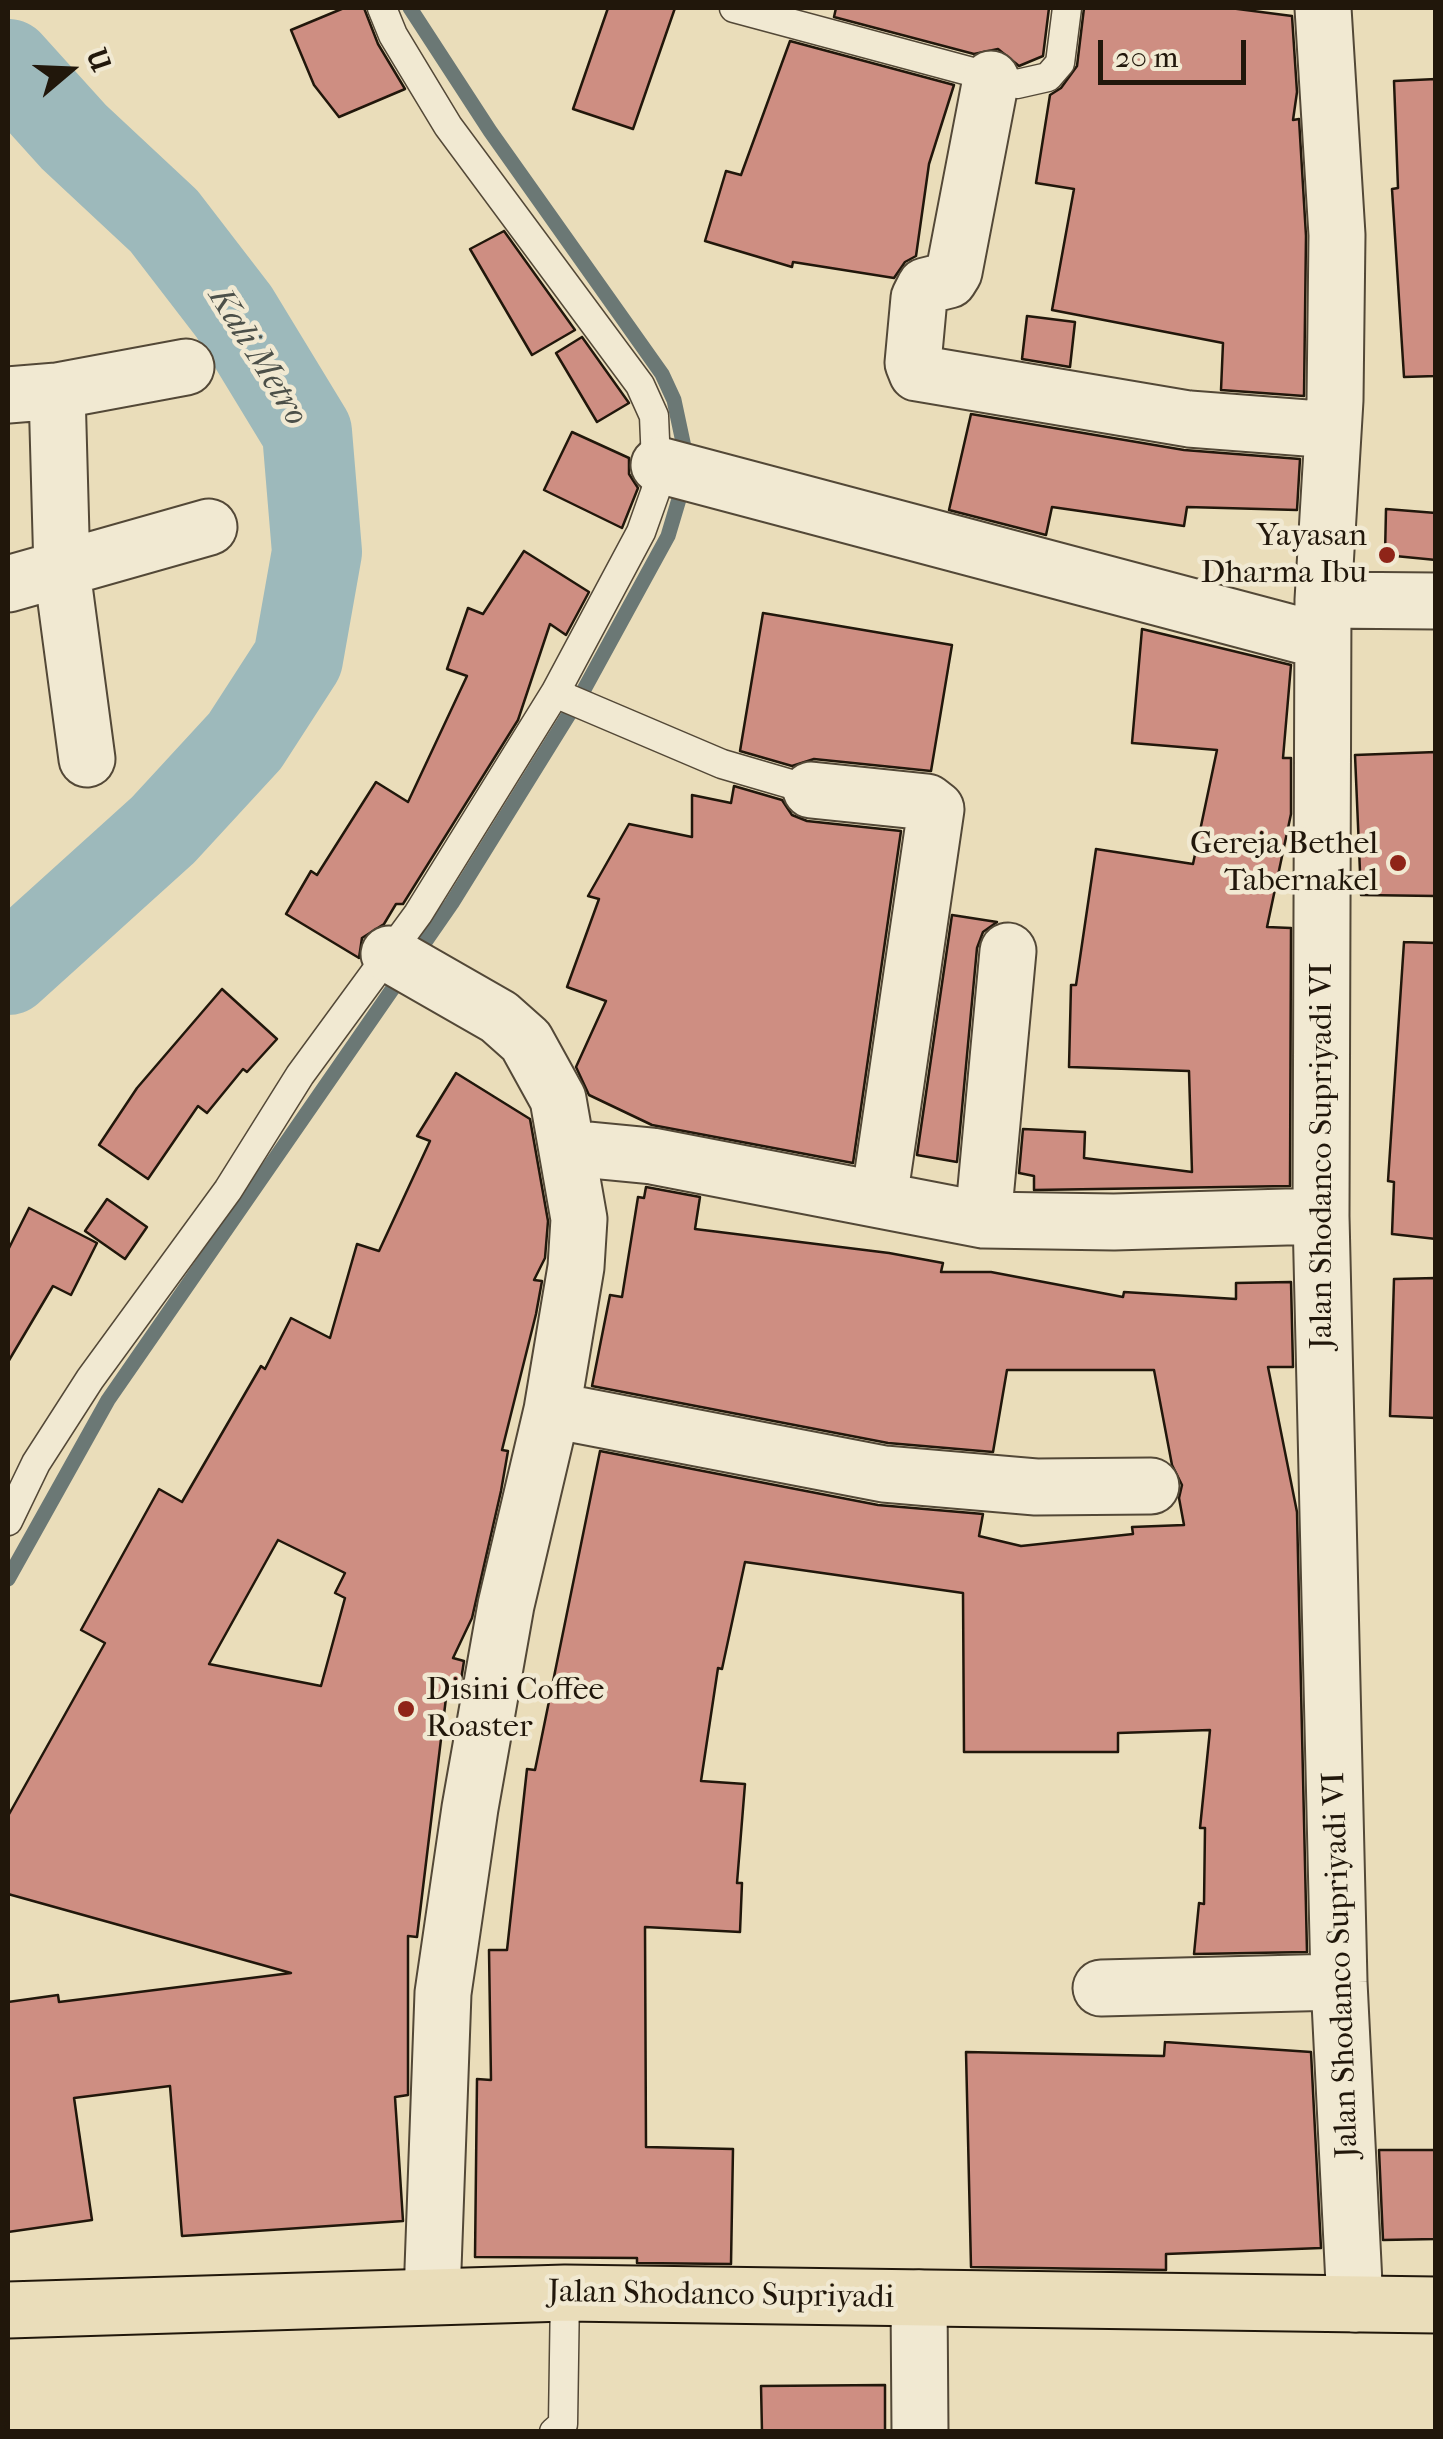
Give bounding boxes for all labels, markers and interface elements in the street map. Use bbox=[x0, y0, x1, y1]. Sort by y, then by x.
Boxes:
north arrow bbox=[20, 20, 120, 120]
scale bar bbox=[1103, 20, 1250, 82]
text: 20 m bbox=[1115, 40, 1178, 75]
text: U bbox=[80, 44, 118, 76]
water label: Kali Metro bbox=[198, 280, 316, 434]
place label: Yayasan Dharma Ibu bbox=[1201, 518, 1367, 593]
marker: Yayasan Dharma Ibu bbox=[1376, 544, 1398, 566]
place label: Gereja Bethel Tabernakel bbox=[1190, 826, 1378, 901]
marker: Gereja Bethel Tabernakel bbox=[1387, 852, 1409, 874]
street label: Jalan Shodanco Supriyadi VI bbox=[1304, 963, 1342, 1349]
place label: Disini Coffee Roaster bbox=[426, 1672, 604, 1747]
marker: Disini Coffee Roaster bbox=[395, 1698, 417, 1720]
street label: Jalan Shodanco Supriyadi VI bbox=[1316, 1771, 1368, 2159]
street label: Jalan Shodanco Supriyadi bbox=[548, 2274, 894, 2318]

